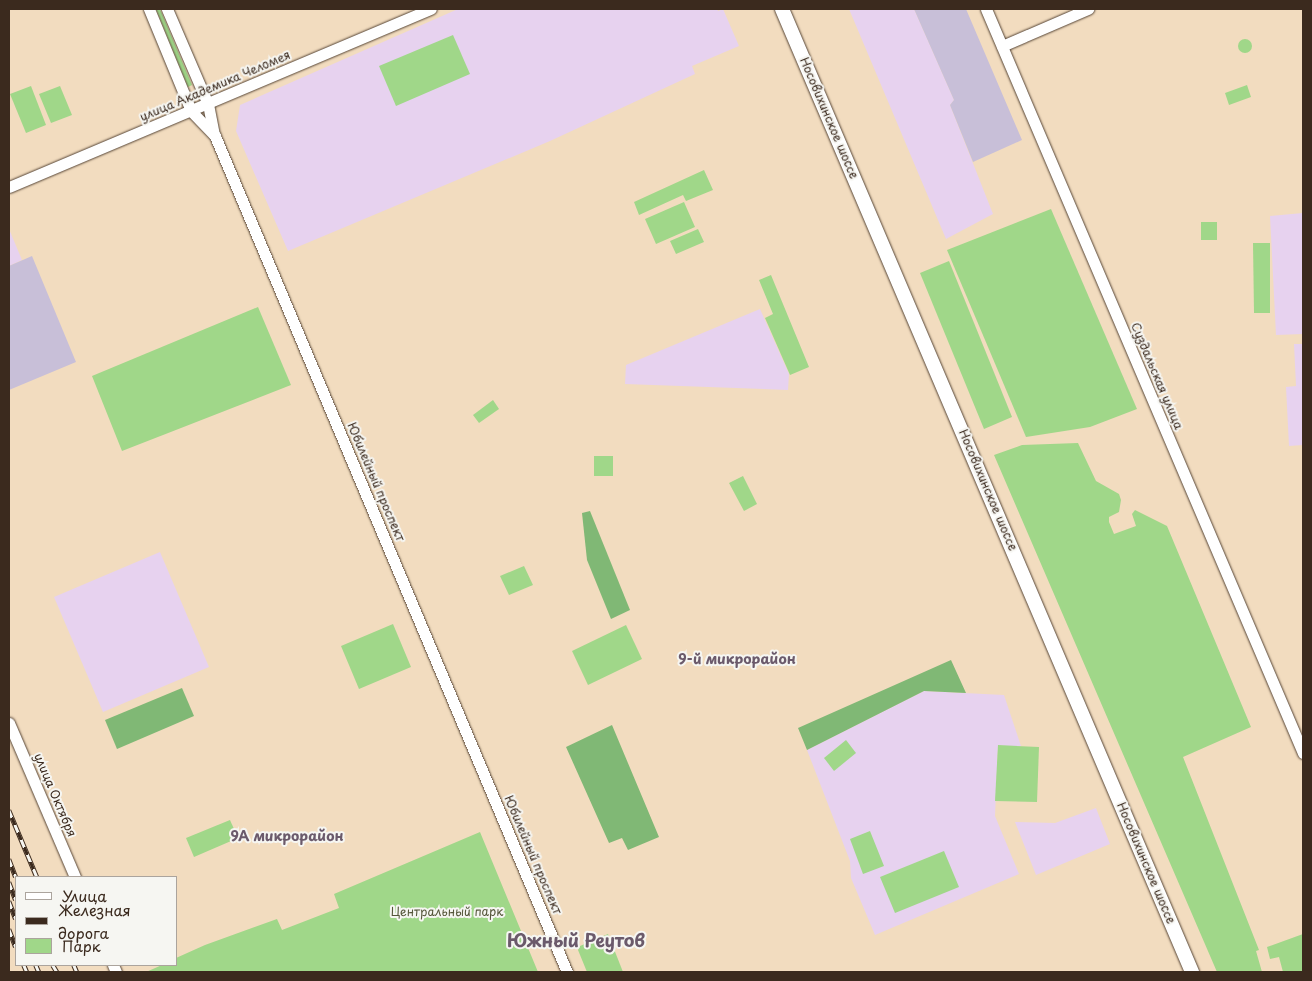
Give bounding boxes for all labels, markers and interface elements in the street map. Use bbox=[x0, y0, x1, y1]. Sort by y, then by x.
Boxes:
street label: улица Академика Челомея bbox=[137, 47, 293, 125]
street label: Носовихинское шоссе bbox=[797, 55, 861, 181]
street label: Суздальская улица bbox=[1128, 320, 1186, 432]
street label: Юбилейный проспект bbox=[344, 420, 408, 544]
street label: Носовихинское шоссе bbox=[956, 427, 1020, 553]
district label: 9-й микрорайон bbox=[678, 651, 796, 667]
street label: улица Октября bbox=[31, 751, 79, 839]
street label: Юбилейный проспект bbox=[501, 793, 565, 917]
street label: Носовихинское шоссе bbox=[1114, 800, 1178, 926]
district label: 9А микрорайон bbox=[230, 828, 344, 844]
legend bbox=[15, 876, 178, 966]
text: Улица bbox=[62, 884, 107, 907]
text: Железная дорога bbox=[58, 898, 131, 944]
park label: Центральный парк bbox=[390, 905, 504, 919]
district label: Южный Реутов bbox=[507, 929, 645, 951]
text: Парк bbox=[62, 934, 101, 957]

